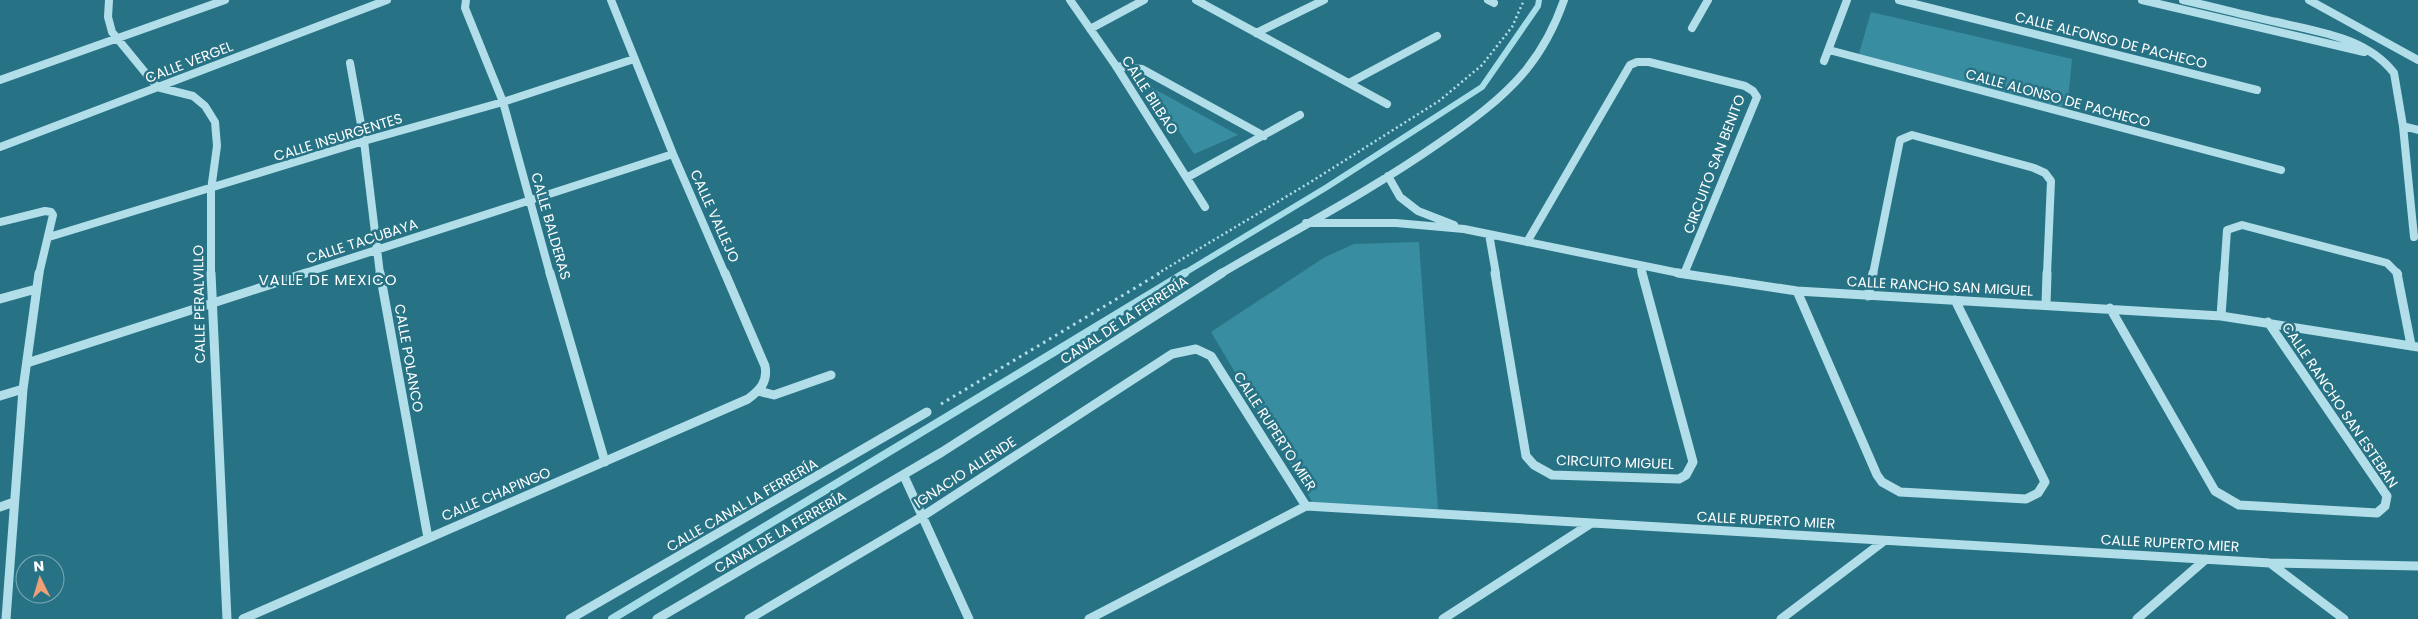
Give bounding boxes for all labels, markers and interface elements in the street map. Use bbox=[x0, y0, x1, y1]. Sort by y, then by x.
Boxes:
street label: CALLE ALFONSO DE PACHECO bbox=[2013, 6, 2209, 74]
street label: CALLE VERGEL bbox=[142, 36, 236, 88]
street label: CALLE BILBAO bbox=[1117, 52, 1183, 138]
street label: CALLE ALONSO DE PACHECO bbox=[1963, 64, 2153, 132]
street label: CIRCUITO SAN BENITO bbox=[1678, 91, 1750, 237]
street label: CALLE INSURGENTES bbox=[271, 108, 405, 166]
street label: CALLE VALLEJO bbox=[686, 166, 744, 266]
street label: CALLE BALDERAS bbox=[526, 170, 576, 282]
street label: CALLE TACUBAYA bbox=[304, 214, 420, 268]
street label: CALLE PERALVILLO bbox=[188, 245, 210, 363]
district label: VALLE DE MEXICO bbox=[258, 269, 398, 290]
street label: CANAL DE LA FERRERÍA bbox=[1056, 271, 1192, 369]
street label: CALLE RANCHO SAN MIGUEL bbox=[1846, 271, 2034, 301]
street label: CALLE POLANCO bbox=[390, 302, 428, 414]
street label: CALLE RANCHO SAN ESTEBAN bbox=[2277, 318, 2403, 492]
street label: CALLE RUPERTO MIER bbox=[1229, 367, 1321, 495]
street label: IGNACIO ALLENDE bbox=[910, 431, 1020, 513]
street label: CIRCUITO MIGUEL bbox=[1556, 450, 1674, 474]
street label: CALLE CANAL LA FERRERÍA bbox=[663, 453, 821, 557]
street label: CALLE CHAPINGO bbox=[438, 462, 554, 526]
street label: CANAL DE LA FERRERÍA bbox=[710, 486, 850, 578]
street label: CALLE RUPERTO MIER bbox=[1696, 506, 1836, 534]
street label: CALLE RUPERTO MIER bbox=[2100, 529, 2240, 557]
north arrow bbox=[15, 554, 65, 604]
text: N bbox=[33, 556, 45, 576]

